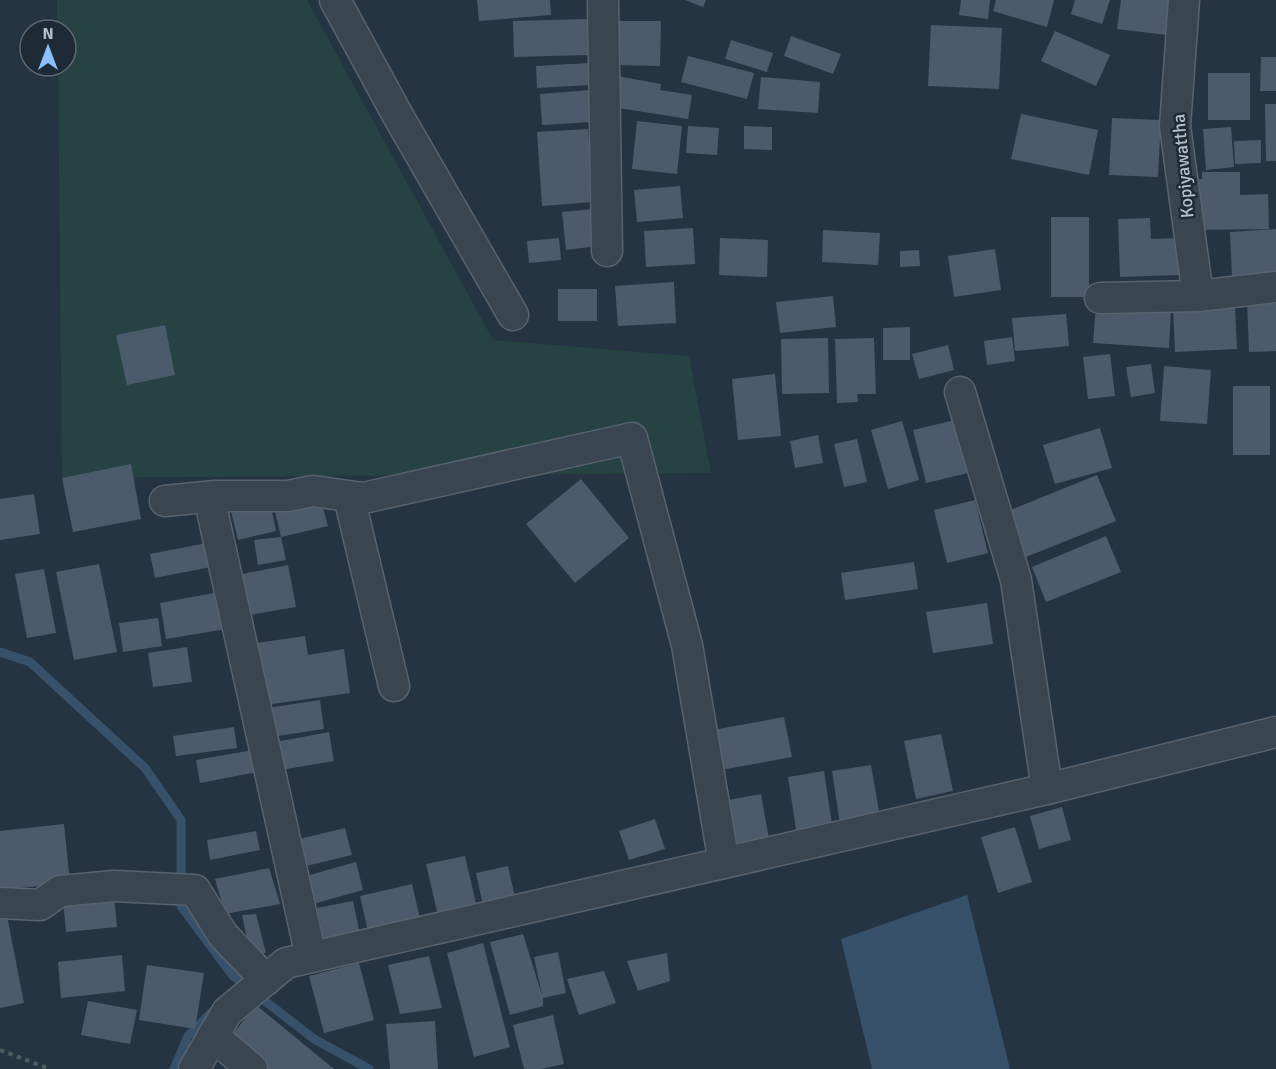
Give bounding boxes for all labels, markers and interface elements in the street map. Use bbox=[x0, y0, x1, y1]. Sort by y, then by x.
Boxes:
north arrow bbox=[18, 18, 78, 78]
text: N bbox=[42, 24, 54, 44]
street label: Kopiyawattha bbox=[1167, 113, 1199, 219]

